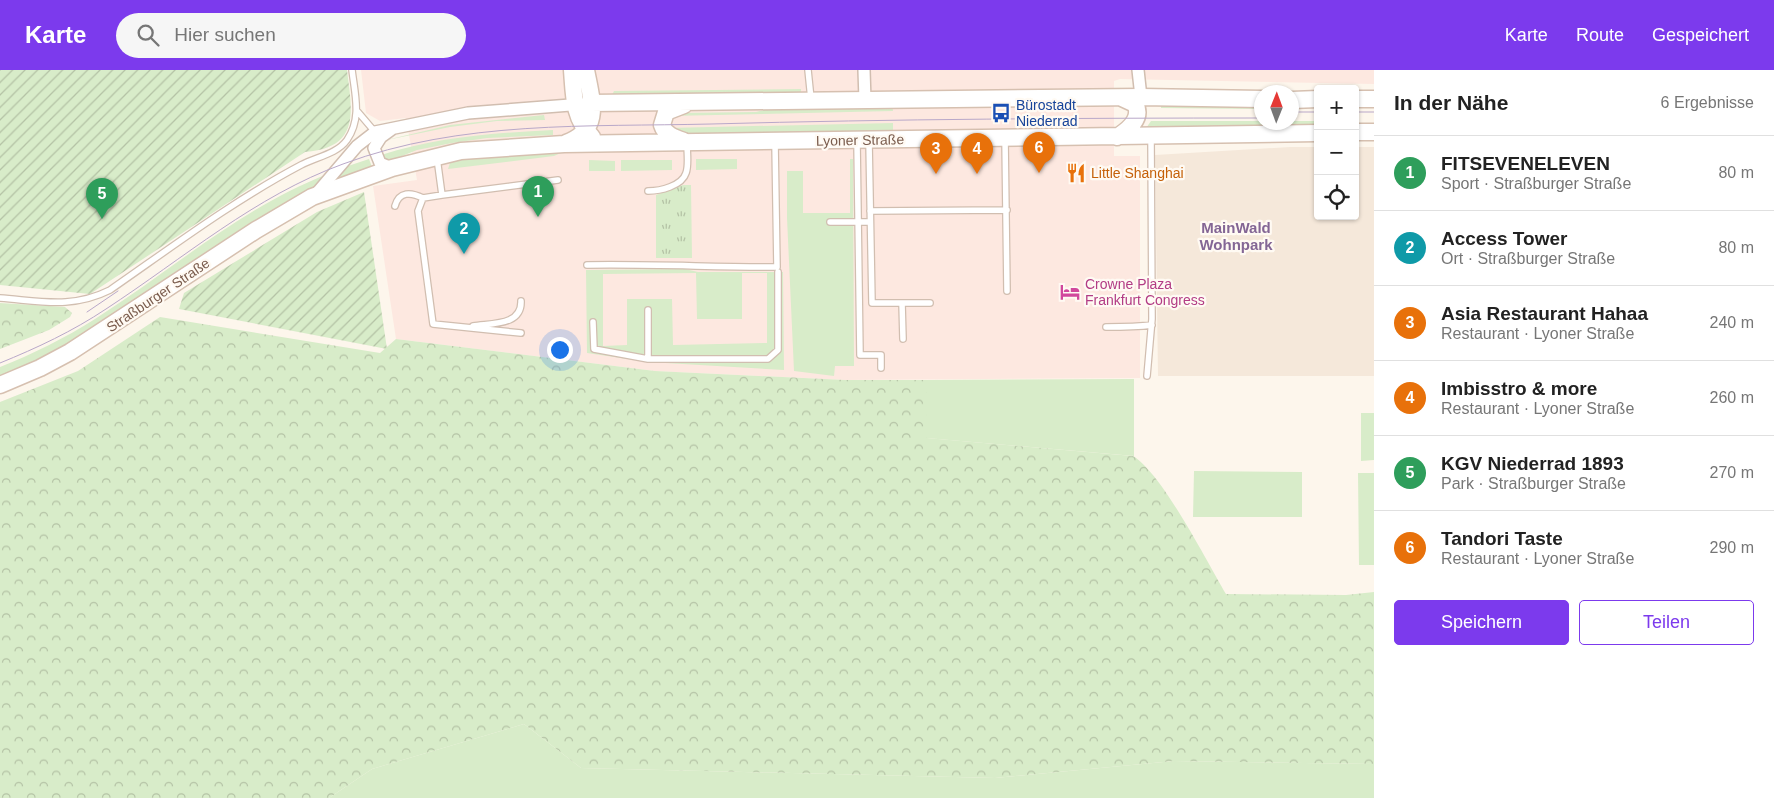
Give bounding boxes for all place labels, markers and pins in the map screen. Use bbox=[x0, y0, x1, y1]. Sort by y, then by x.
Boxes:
place label: Bürostadt Niederrad bbox=[1016, 97, 1077, 129]
bus stop icon: Bürostadt Niederrad bbox=[990, 102, 1012, 124]
pin: 6 bbox=[1023, 132, 1055, 173]
pin: 3 bbox=[920, 133, 952, 174]
pin: 4 bbox=[961, 133, 993, 174]
restaurant icon: Little Shanghai bbox=[1065, 162, 1087, 184]
place label: Little Shanghai bbox=[1091, 165, 1184, 181]
pin: 1 bbox=[522, 176, 554, 217]
pin: 5 bbox=[86, 178, 118, 219]
pin: 2 bbox=[448, 213, 480, 254]
place label: Crowne Plaza Frankfurt Congress bbox=[1085, 276, 1205, 308]
hotel icon: Crowne Plaza Frankfurt Congress bbox=[1059, 281, 1081, 303]

